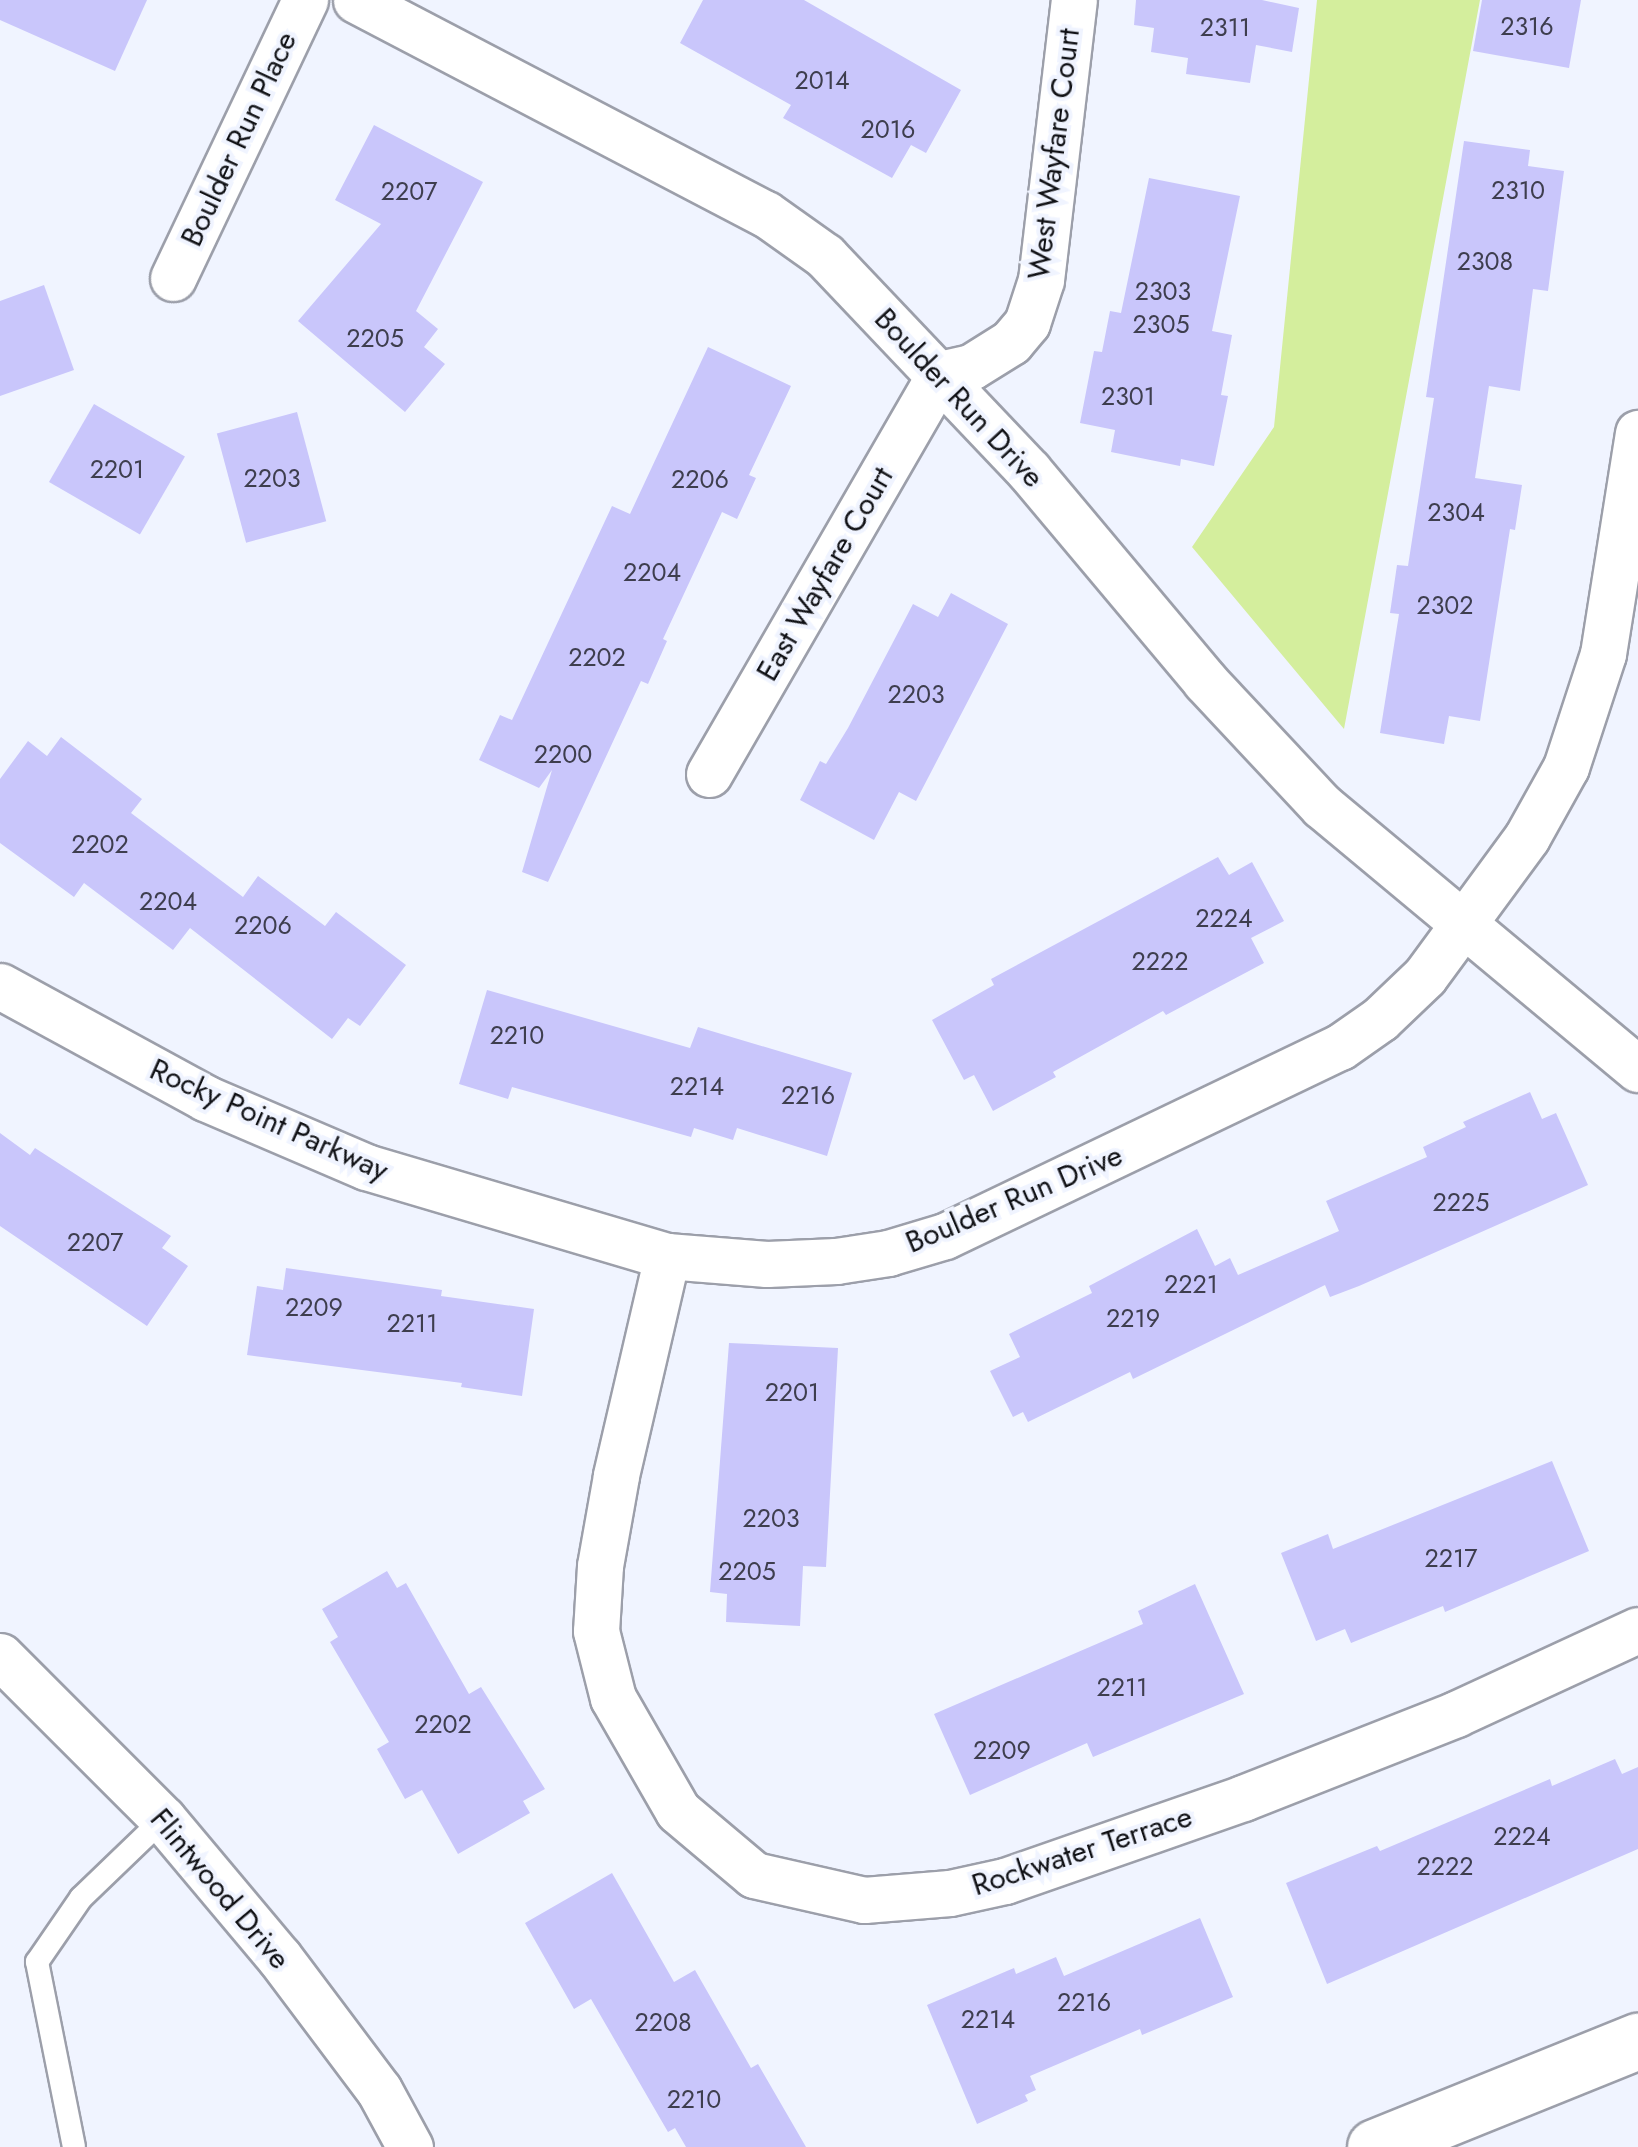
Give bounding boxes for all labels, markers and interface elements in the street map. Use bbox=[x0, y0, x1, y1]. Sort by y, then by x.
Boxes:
house number: 2316 bbox=[1500, 11, 1554, 41]
house number: 2311 bbox=[1200, 12, 1250, 42]
street label: Boulder Run Place bbox=[174, 26, 304, 252]
street label: West Wayfare Court bbox=[1021, 26, 1087, 282]
house number: 2014 bbox=[794, 65, 850, 95]
house number: 2016 bbox=[861, 114, 915, 144]
house number: 2310 bbox=[1491, 175, 1545, 205]
house number: 2207 bbox=[381, 176, 437, 206]
house number: 2308 bbox=[1457, 246, 1513, 276]
house number: 2303 bbox=[1135, 276, 1191, 306]
street label: Boulder Run Drive bbox=[867, 301, 1051, 495]
house number: 2305 bbox=[1133, 309, 1189, 339]
house number: 2205 bbox=[346, 323, 404, 353]
house number: 2301 bbox=[1101, 381, 1155, 411]
house number: 2201 bbox=[90, 454, 144, 484]
street label: East Wayfare Court bbox=[749, 461, 901, 687]
house number: 2203 bbox=[243, 463, 301, 493]
house number: 2206 bbox=[671, 464, 729, 494]
house number: 2304 bbox=[1427, 497, 1485, 527]
house number: 2204 bbox=[623, 557, 681, 587]
house number: 2302 bbox=[1416, 590, 1474, 620]
house number: 2202 bbox=[568, 642, 626, 672]
house number: 2203 bbox=[887, 679, 945, 709]
house number: 2200 bbox=[534, 739, 592, 769]
house number: 2202 bbox=[71, 829, 129, 859]
house number: 2204 bbox=[139, 886, 197, 916]
house number: 2224 bbox=[1195, 903, 1253, 933]
house number: 2206 bbox=[234, 910, 292, 940]
house number: 2222 bbox=[1132, 946, 1188, 976]
house number: 2210 bbox=[490, 1020, 544, 1050]
street label: Rocky Point Parkway bbox=[144, 1051, 394, 1189]
house number: 2214 bbox=[670, 1071, 724, 1101]
house number: 2216 bbox=[781, 1080, 835, 1110]
street label: Boulder Run Drive bbox=[900, 1137, 1128, 1261]
house number: 2225 bbox=[1433, 1187, 1489, 1217]
house number: 2207 bbox=[67, 1227, 123, 1257]
house number: 2221 bbox=[1164, 1269, 1218, 1299]
house number: 2209 bbox=[285, 1292, 343, 1322]
house number: 2219 bbox=[1106, 1303, 1160, 1333]
house number: 2211 bbox=[387, 1308, 437, 1338]
house number: 2201 bbox=[765, 1377, 819, 1407]
house number: 2203 bbox=[742, 1503, 800, 1533]
house number: 2217 bbox=[1425, 1543, 1477, 1573]
house number: 2205 bbox=[718, 1556, 776, 1586]
house number: 2211 bbox=[1097, 1672, 1147, 1702]
house number: 2202 bbox=[414, 1709, 472, 1739]
house number: 2209 bbox=[973, 1735, 1031, 1765]
street label: Rockwater Terrace bbox=[967, 1798, 1197, 1904]
street label: Flintwood Drive bbox=[143, 1802, 297, 1976]
house number: 2224 bbox=[1493, 1821, 1551, 1851]
house number: 2222 bbox=[1417, 1851, 1473, 1881]
house number: 2216 bbox=[1057, 1987, 1111, 2017]
house number: 2214 bbox=[961, 2004, 1015, 2034]
house number: 2208 bbox=[634, 2007, 692, 2037]
house number: 2210 bbox=[667, 2084, 721, 2114]

